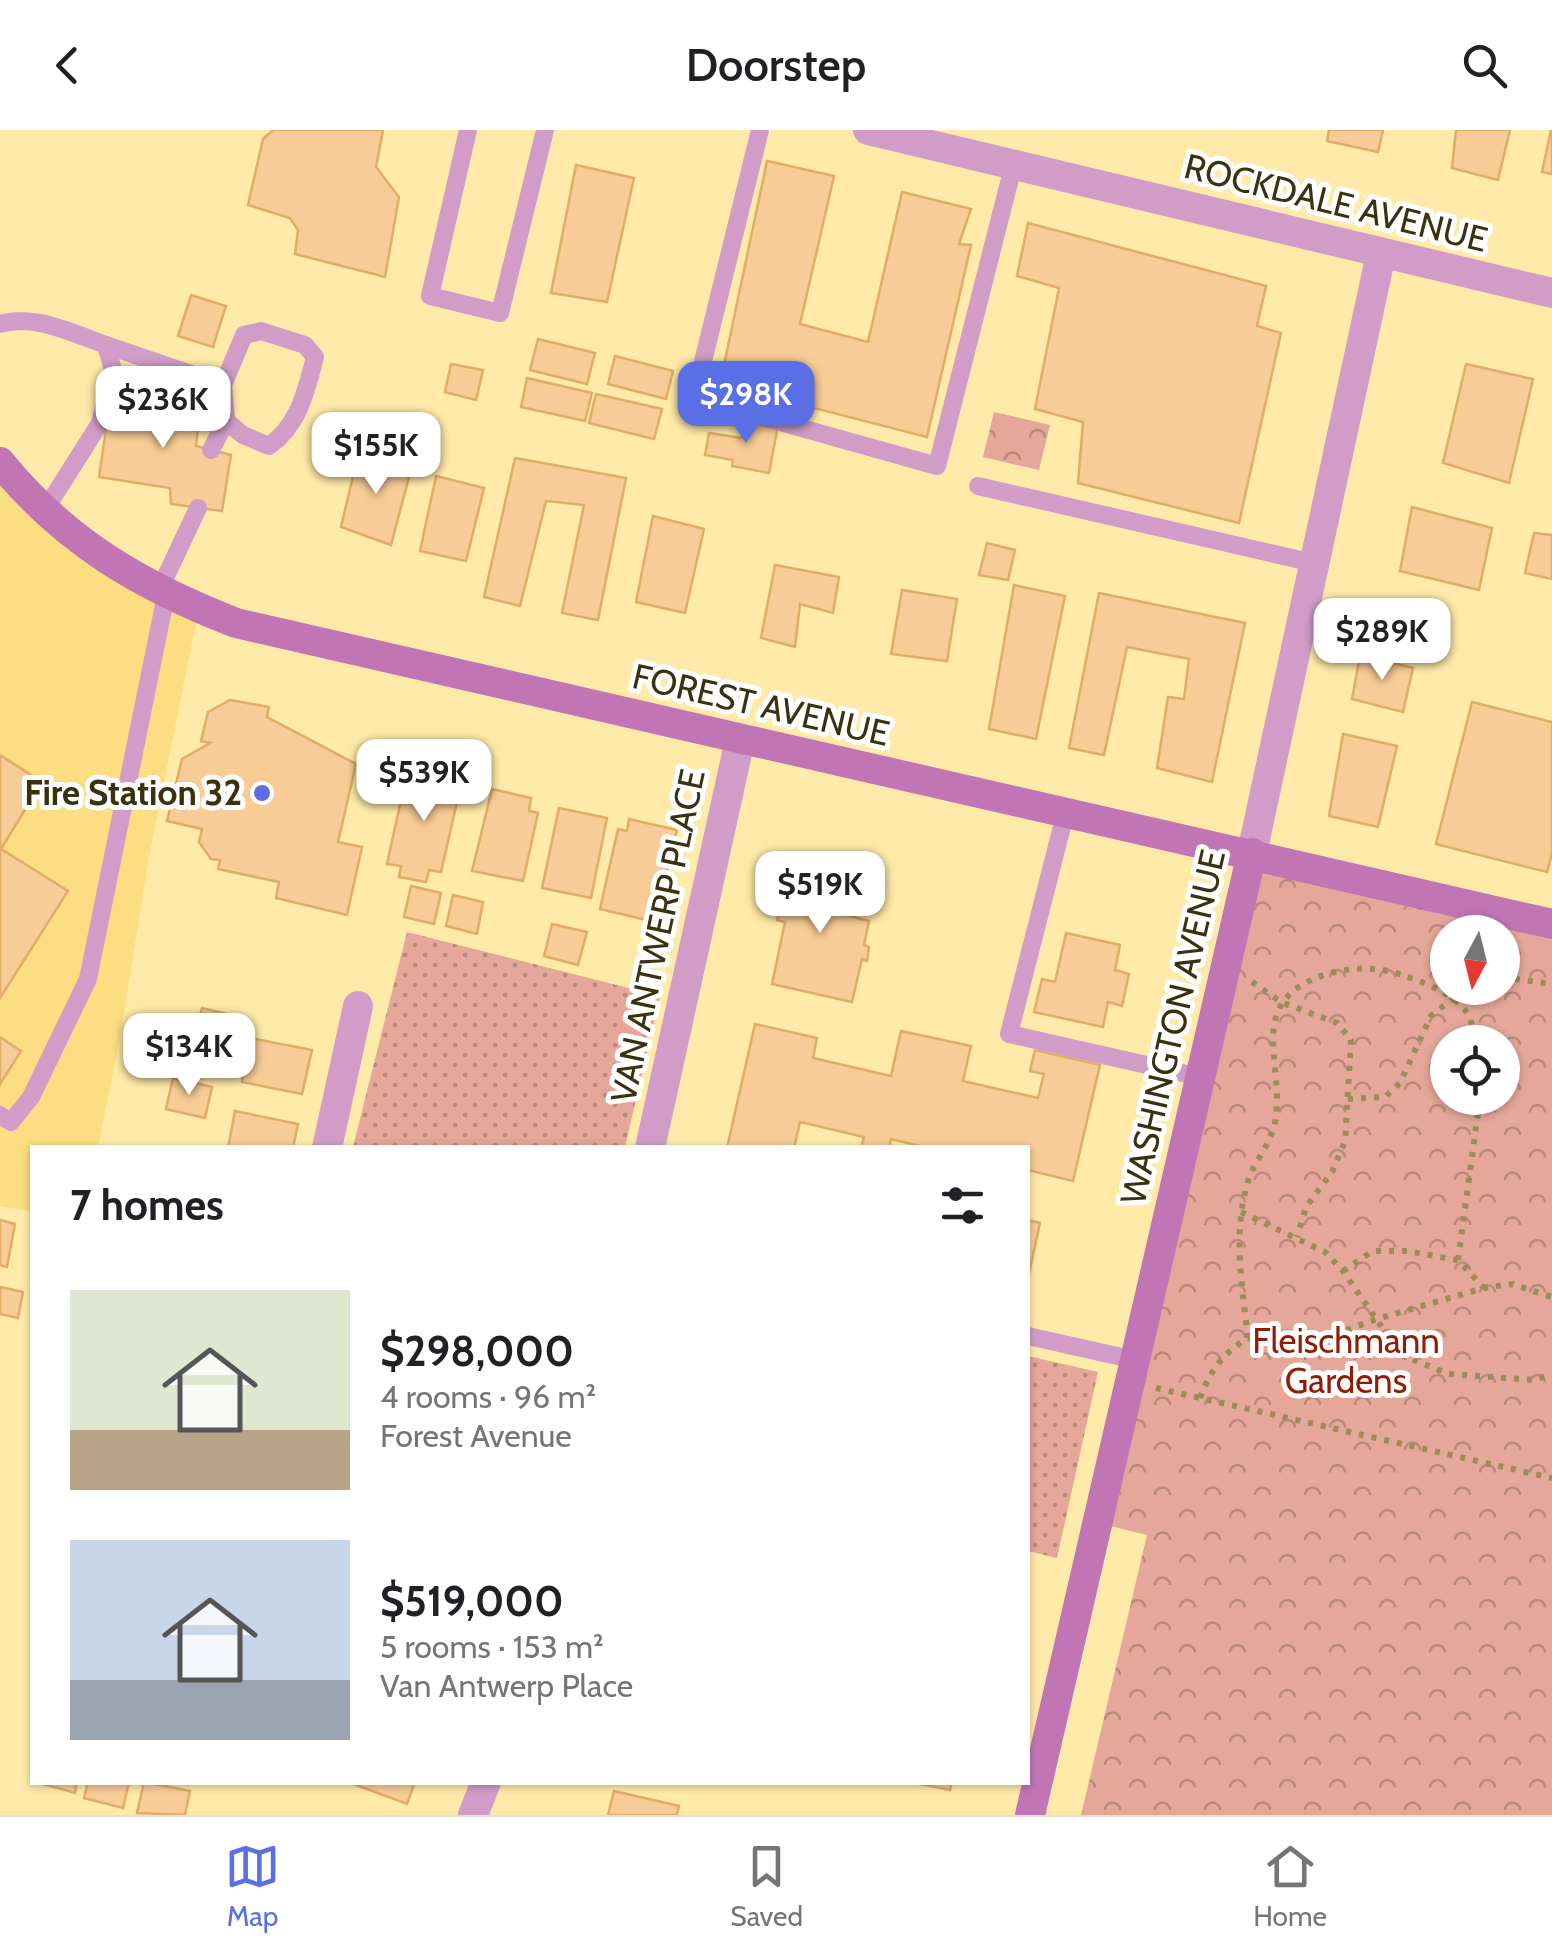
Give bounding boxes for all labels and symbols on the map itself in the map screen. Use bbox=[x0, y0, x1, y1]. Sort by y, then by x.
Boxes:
street label: ROCKDALE AVENUE bbox=[1180, 144, 1492, 261]
pin: $298K bbox=[676, 361, 816, 446]
pin: $236K bbox=[93, 366, 233, 451]
pin: $155K bbox=[306, 412, 446, 497]
pin: $289K bbox=[1312, 598, 1452, 683]
street label: FOREST AVENUE bbox=[628, 654, 894, 755]
pin: $539K bbox=[354, 739, 494, 824]
street label: VAN ANTWERP PLACE bbox=[601, 765, 714, 1107]
place label: Fire Station 32 bbox=[24, 771, 242, 814]
marker: Fire Station 32 bbox=[251, 782, 273, 804]
street label: WASHINGTON AVENUE bbox=[1111, 845, 1234, 1208]
pin: $519K bbox=[750, 851, 890, 936]
north arrow bbox=[1430, 915, 1520, 1005]
pin: $134K bbox=[119, 1013, 259, 1098]
park label: Fleischmann Gardens bbox=[1252, 1319, 1440, 1402]

